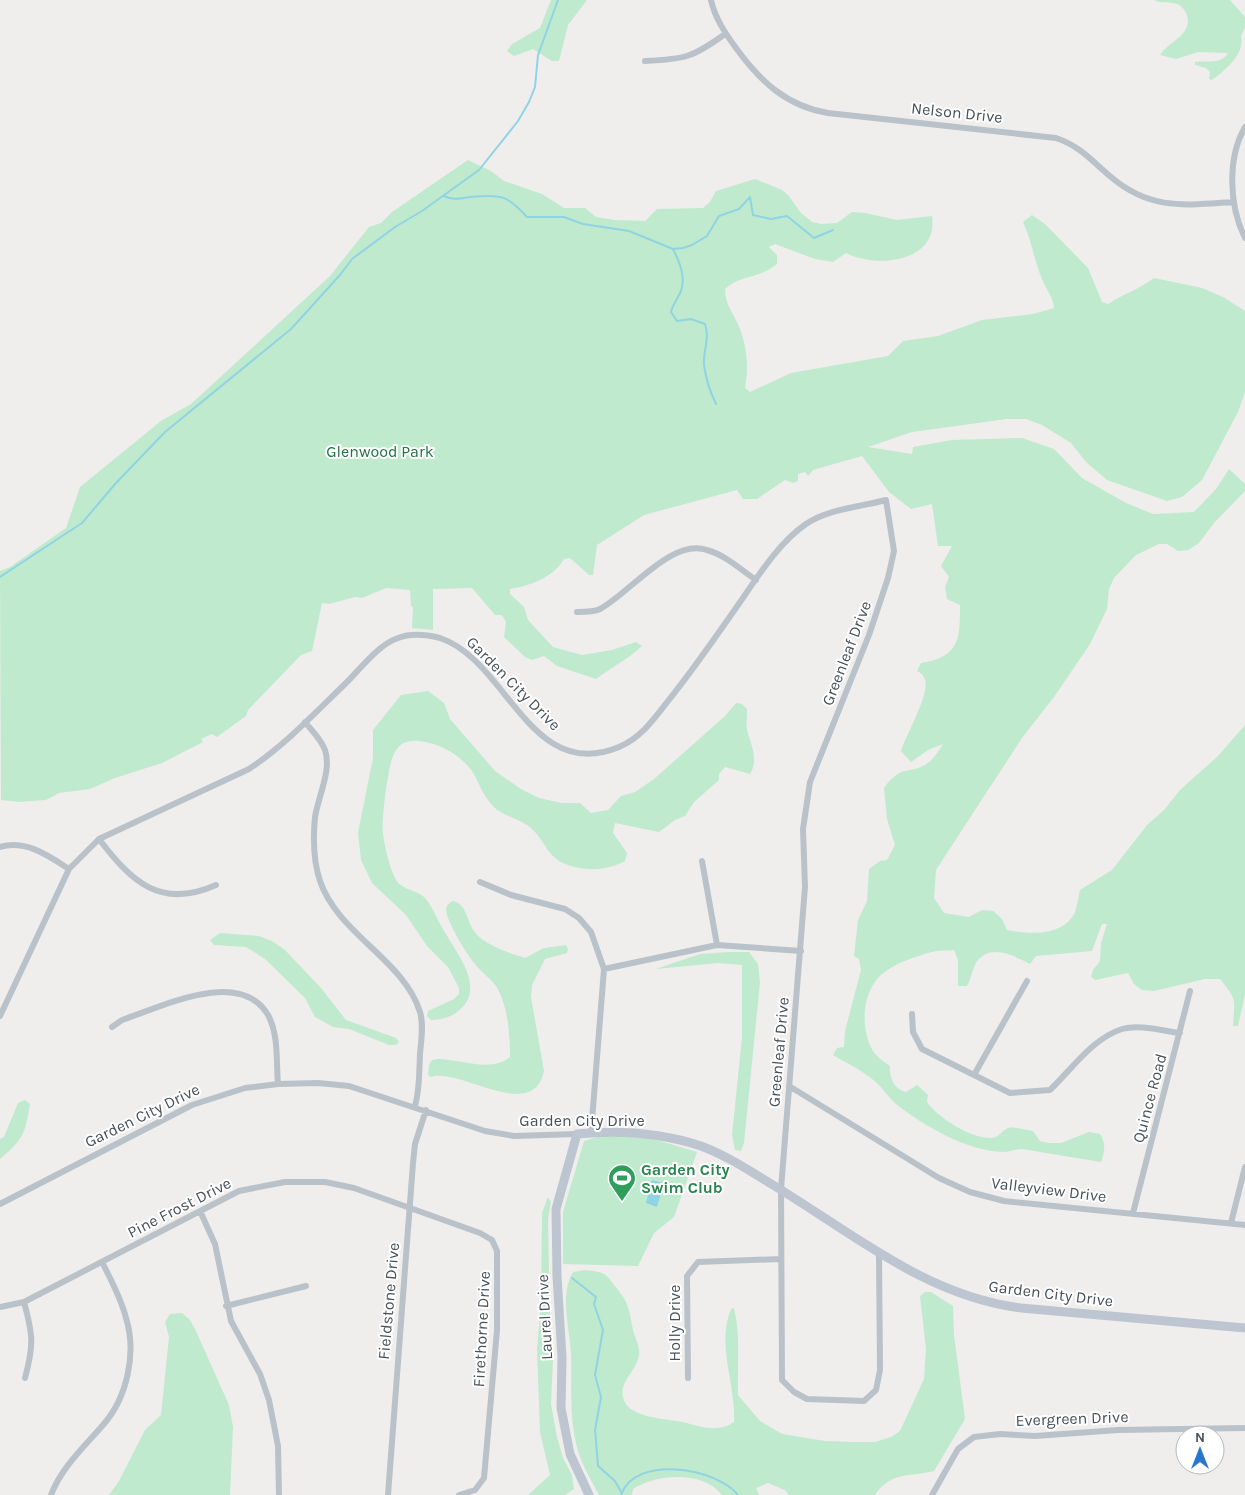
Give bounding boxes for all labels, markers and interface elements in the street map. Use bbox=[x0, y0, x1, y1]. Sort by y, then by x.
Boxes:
street label: Nelson Drive bbox=[910, 98, 1004, 127]
park label: Glenwood Park bbox=[326, 442, 434, 461]
street label: Greenleaf Drive bbox=[818, 598, 875, 708]
street label: Garden City Drive bbox=[463, 632, 565, 734]
street label: Greenleaf Drive bbox=[764, 996, 793, 1108]
street label: Quince Road bbox=[1128, 1051, 1171, 1145]
street label: Garden City Drive bbox=[82, 1079, 203, 1151]
street label: Garden City Drive bbox=[519, 1111, 645, 1130]
place label: Garden City Swim Club bbox=[641, 1160, 730, 1197]
sports icon: Garden City Swim Club bbox=[607, 1163, 637, 1202]
street label: Pine Frost Drive bbox=[124, 1173, 234, 1242]
street label: Valleyview Drive bbox=[990, 1173, 1108, 1206]
street label: Fieldstone Drive bbox=[374, 1242, 403, 1360]
street label: Firethorne Drive bbox=[469, 1270, 494, 1388]
street label: Laurel Drive bbox=[533, 1274, 556, 1360]
street label: Garden City Drive bbox=[988, 1276, 1114, 1311]
street label: Holly Drive bbox=[665, 1284, 684, 1362]
street label: Evergreen Drive bbox=[1015, 1407, 1129, 1430]
north arrow bbox=[1175, 1425, 1225, 1475]
text: N bbox=[1195, 1429, 1205, 1446]

